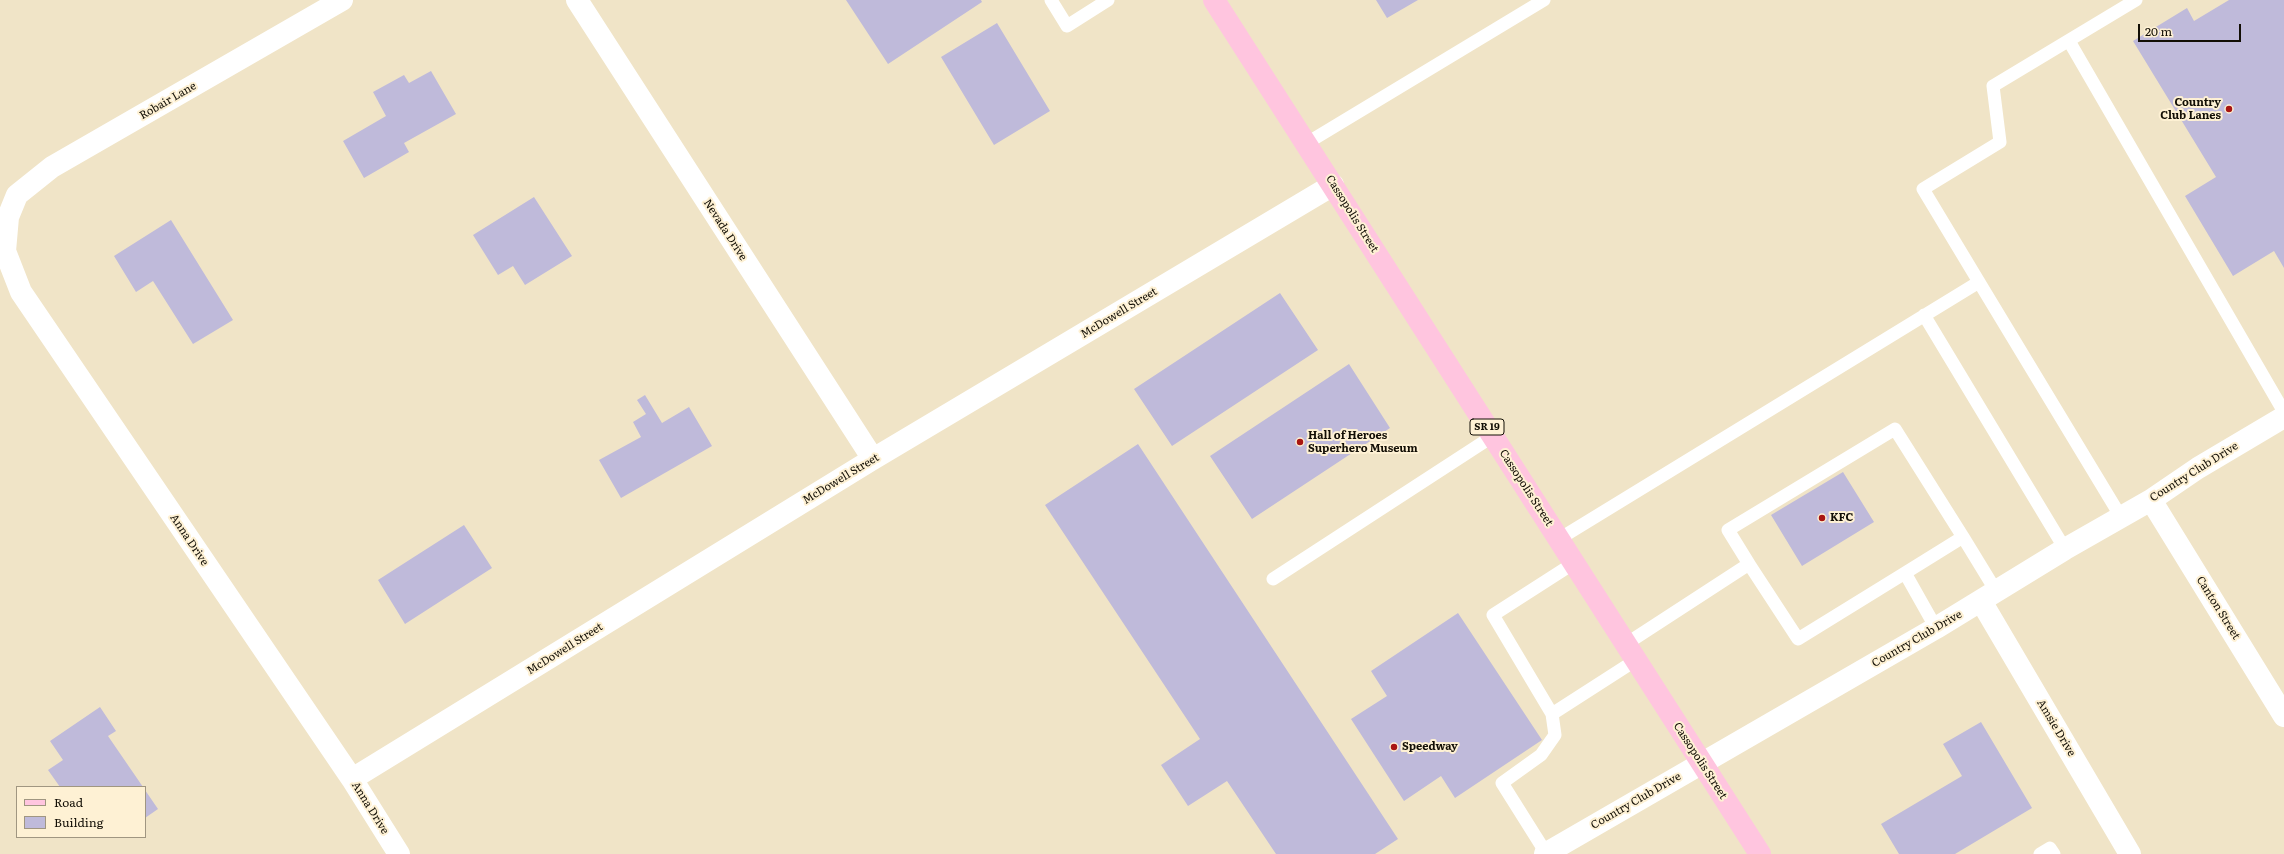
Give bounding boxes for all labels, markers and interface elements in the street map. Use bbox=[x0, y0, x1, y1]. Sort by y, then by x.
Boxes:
scale bar bbox=[2140, 16, 2243, 42]
text: 20 m bbox=[2145, 22, 2172, 40]
street label: Robair Lane bbox=[137, 79, 199, 123]
place label: Country Club Lanes bbox=[2160, 96, 2221, 122]
marker: Country Club Lanes bbox=[2224, 104, 2234, 114]
street label: Cassopolis Street bbox=[1323, 173, 1381, 255]
street label: Nevada Drive bbox=[700, 197, 750, 263]
street label: McDowell Street bbox=[1078, 285, 1160, 341]
road number: SR 19 bbox=[1470, 419, 1504, 435]
place label: Hall of Heroes Superhero Museum bbox=[1308, 429, 1418, 455]
marker: Hall of Heroes Superhero Museum bbox=[1295, 437, 1305, 447]
street label: Country Club Drive bbox=[2147, 439, 2241, 505]
street label: Cassopolis Street bbox=[1496, 447, 1556, 529]
street label: McDowell Street bbox=[800, 451, 882, 507]
place label: KFC bbox=[1830, 511, 1853, 525]
street label: Anna Drive bbox=[167, 512, 211, 568]
marker: KFC bbox=[1817, 513, 1827, 523]
street label: Canton Street bbox=[2193, 574, 2243, 642]
street label: Country Club Drive bbox=[1870, 608, 1964, 670]
street label: McDowell Street bbox=[525, 620, 605, 678]
street label: Amsie Drive bbox=[2034, 697, 2078, 759]
street label: Cassopolis Street bbox=[1670, 720, 1730, 802]
place label: Speedway bbox=[1402, 740, 1458, 754]
marker: Speedway bbox=[1389, 742, 1399, 752]
street label: Country Club Drive bbox=[1589, 770, 1683, 832]
street label: Anna Drive bbox=[349, 779, 391, 837]
legend bbox=[16, 786, 146, 838]
text: Road bbox=[54, 793, 83, 811]
text: Building bbox=[54, 813, 103, 831]

